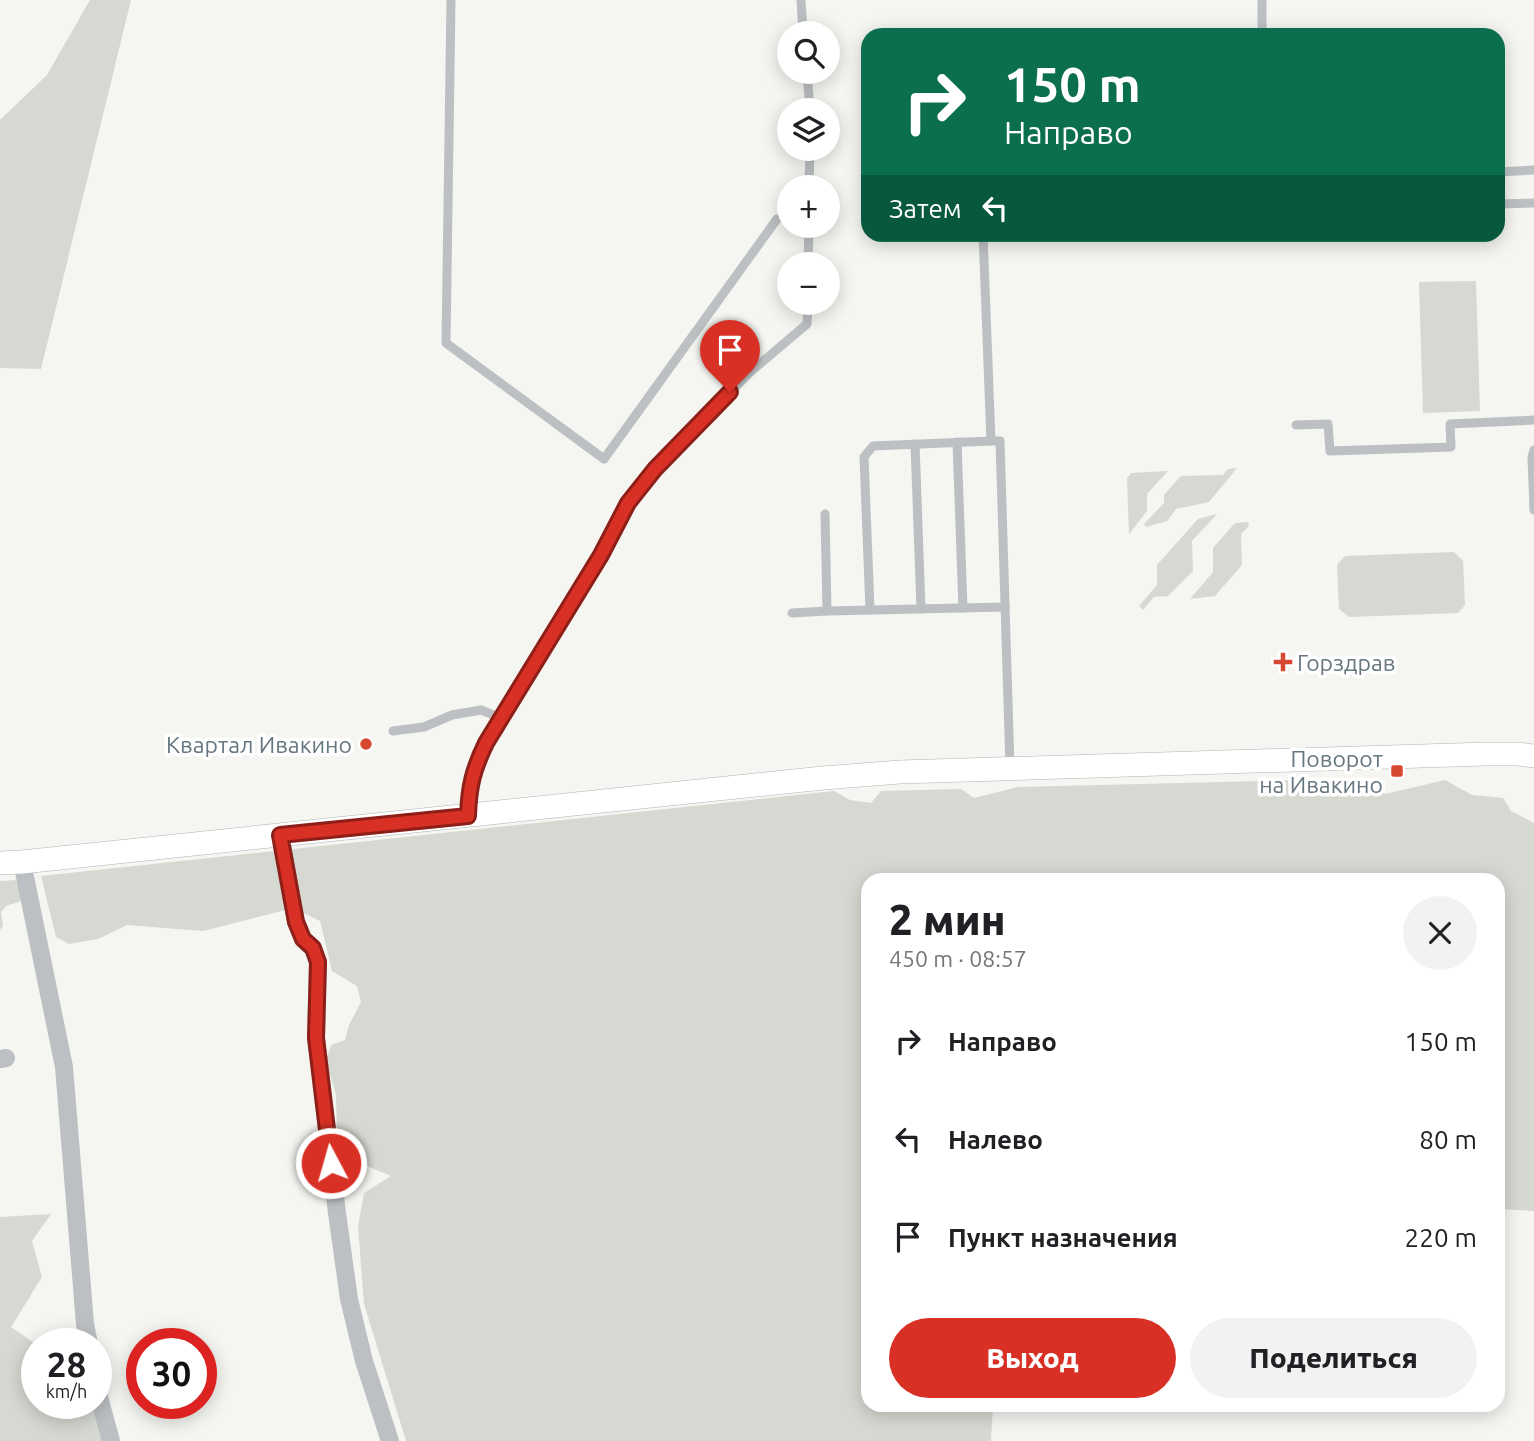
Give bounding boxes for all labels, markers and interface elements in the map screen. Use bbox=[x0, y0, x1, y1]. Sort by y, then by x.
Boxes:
map controls bbox=[777, 21, 840, 315]
button: search bbox=[777, 21, 840, 84]
icon: right bbox=[889, 56, 980, 147]
text: 150 m bbox=[1004, 56, 1141, 111]
button: layers bbox=[777, 98, 840, 161]
text: Направо bbox=[1004, 114, 1133, 150]
button: + bbox=[777, 175, 840, 238]
icon: left bbox=[976, 189, 1014, 227]
text: Затем bbox=[889, 194, 962, 223]
button: − bbox=[777, 252, 840, 315]
pin bbox=[700, 320, 760, 392]
icon: arrive bbox=[711, 331, 749, 369]
place label: Горздрав bbox=[1297, 650, 1396, 675]
marker: Горздрав bbox=[1275, 654, 1291, 670]
place label: Квартал Ивакино bbox=[166, 732, 352, 757]
marker: Квартал Ивакино bbox=[358, 736, 374, 752]
place label: Поворот на Ивакино bbox=[1259, 746, 1383, 797]
marker: Поворот на Ивакино bbox=[1389, 763, 1405, 779]
text: 2 мин bbox=[889, 896, 1006, 943]
button: close bbox=[1403, 896, 1477, 970]
text: 450 m · 08:57 bbox=[889, 946, 1027, 971]
icon: right bbox=[889, 1022, 927, 1060]
text: Направо bbox=[948, 1027, 1057, 1056]
text: 150 m bbox=[1405, 1027, 1477, 1056]
icon: left bbox=[889, 1120, 927, 1158]
text: Налево bbox=[948, 1125, 1043, 1154]
text: 80 m bbox=[1419, 1125, 1477, 1154]
position arrow bbox=[294, 1126, 368, 1200]
icon: arrive bbox=[889, 1218, 927, 1256]
text: Пункт назначения bbox=[948, 1223, 1178, 1252]
text: 220 m bbox=[1405, 1223, 1477, 1252]
button: Выход bbox=[889, 1318, 1176, 1398]
button: Поделиться bbox=[1190, 1318, 1477, 1398]
speed limit sign: 30 bbox=[126, 1328, 217, 1419]
text: 28 bbox=[47, 1344, 86, 1384]
text: km/h bbox=[46, 1381, 87, 1401]

